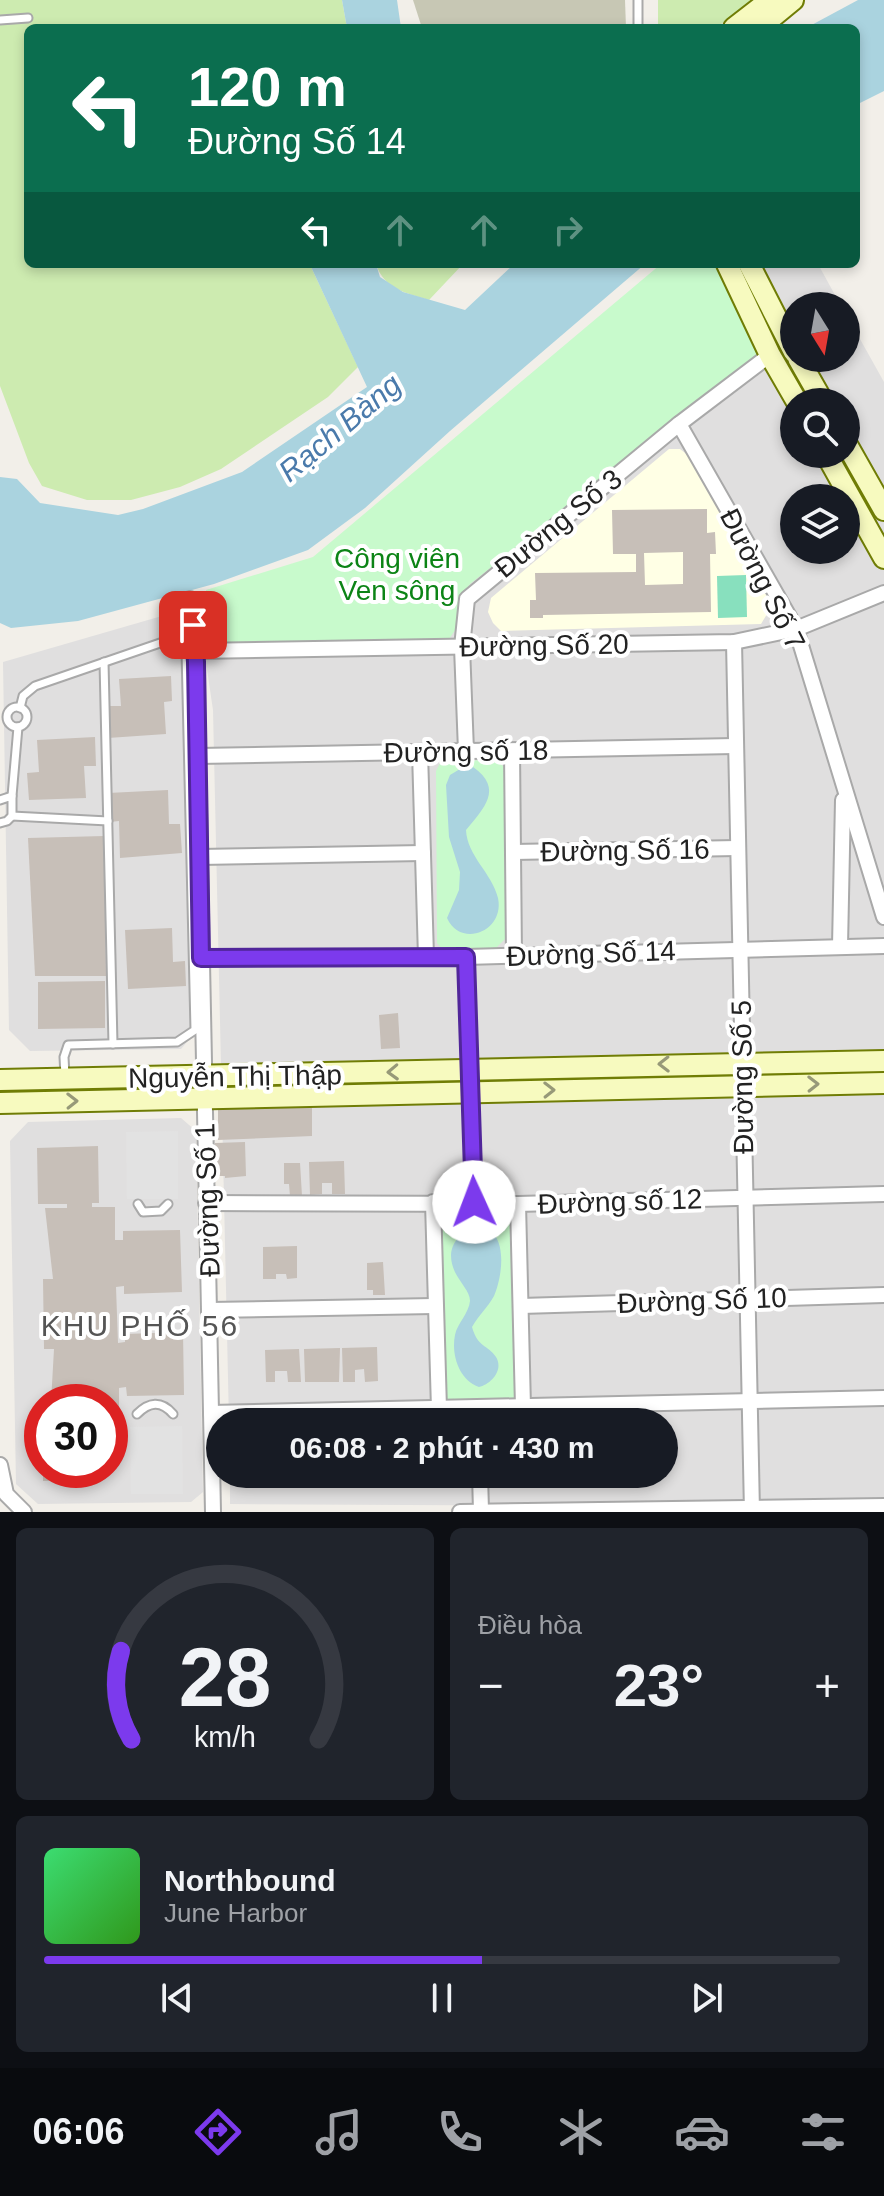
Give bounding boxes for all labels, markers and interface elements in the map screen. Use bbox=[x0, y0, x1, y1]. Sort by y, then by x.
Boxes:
text: 120 m bbox=[188, 55, 347, 118]
icon: left bbox=[56, 56, 160, 160]
text: Đường Số 14 bbox=[188, 121, 406, 162]
icon: left bbox=[294, 208, 338, 252]
icon: ahead bbox=[378, 208, 422, 252]
icon: ahead bbox=[462, 208, 506, 252]
icon: right bbox=[546, 208, 590, 252]
north arrow bbox=[780, 292, 860, 372]
map controls bbox=[780, 292, 860, 564]
water label: Rạch Bàng bbox=[272, 367, 407, 488]
button: search bbox=[780, 388, 860, 468]
street label: Đường Số 3 bbox=[489, 463, 628, 584]
button: layers bbox=[780, 484, 860, 564]
street label: Đường Số 7 bbox=[714, 504, 811, 655]
park label: Công viên Ven sông bbox=[334, 543, 460, 606]
pin bbox=[159, 591, 227, 659]
icon: arrive bbox=[171, 603, 215, 647]
street label: Đường Số 20 bbox=[459, 629, 629, 662]
street label: Đường số 18 bbox=[383, 735, 549, 768]
street label: Đường Số 16 bbox=[540, 834, 710, 867]
street label: Đường Số 14 bbox=[506, 935, 676, 972]
street label: Đường Số 5 bbox=[726, 1000, 759, 1154]
one-way arrow bbox=[657, 1056, 670, 1073]
street label: Nguyễn Thị Thập bbox=[128, 1059, 342, 1094]
one-way arrow bbox=[386, 1063, 399, 1080]
one-way arrow bbox=[807, 1075, 820, 1093]
one-way arrow bbox=[543, 1081, 556, 1098]
one-way arrow bbox=[66, 1092, 79, 1110]
street label: Đường Số 1 bbox=[189, 1123, 226, 1277]
position arrow bbox=[432, 1160, 516, 1244]
street label: Đường số 12 bbox=[537, 1183, 703, 1220]
street label: Đường Số 10 bbox=[617, 1282, 787, 1319]
district label: KHU PHỐ 56 bbox=[41, 1309, 239, 1342]
speed limit sign: 30 bbox=[24, 1384, 128, 1488]
text: 06:08 · 2 phút · 430 m bbox=[289, 1431, 595, 1464]
text: Điều hòa bbox=[478, 1610, 582, 1640]
text: 28 bbox=[179, 1631, 271, 1724]
text: 23° bbox=[614, 1652, 704, 1719]
text: − bbox=[478, 1661, 504, 1710]
text: + bbox=[814, 1661, 840, 1710]
text: km/h bbox=[194, 1721, 256, 1753]
text: Northbound bbox=[164, 1864, 336, 1897]
text: June Harbor bbox=[164, 1898, 307, 1928]
icon: previous bbox=[155, 1976, 199, 2020]
icon: pause bbox=[420, 1976, 464, 2020]
icon: next bbox=[685, 1976, 729, 2020]
icon: directions bbox=[190, 2104, 246, 2160]
icon: music bbox=[311, 2104, 367, 2160]
icon: phone bbox=[432, 2104, 488, 2160]
icon: climate bbox=[553, 2104, 609, 2160]
icon: car bbox=[674, 2104, 730, 2160]
icon: filters bbox=[795, 2104, 851, 2160]
text: 06:06 bbox=[33, 2111, 125, 2152]

